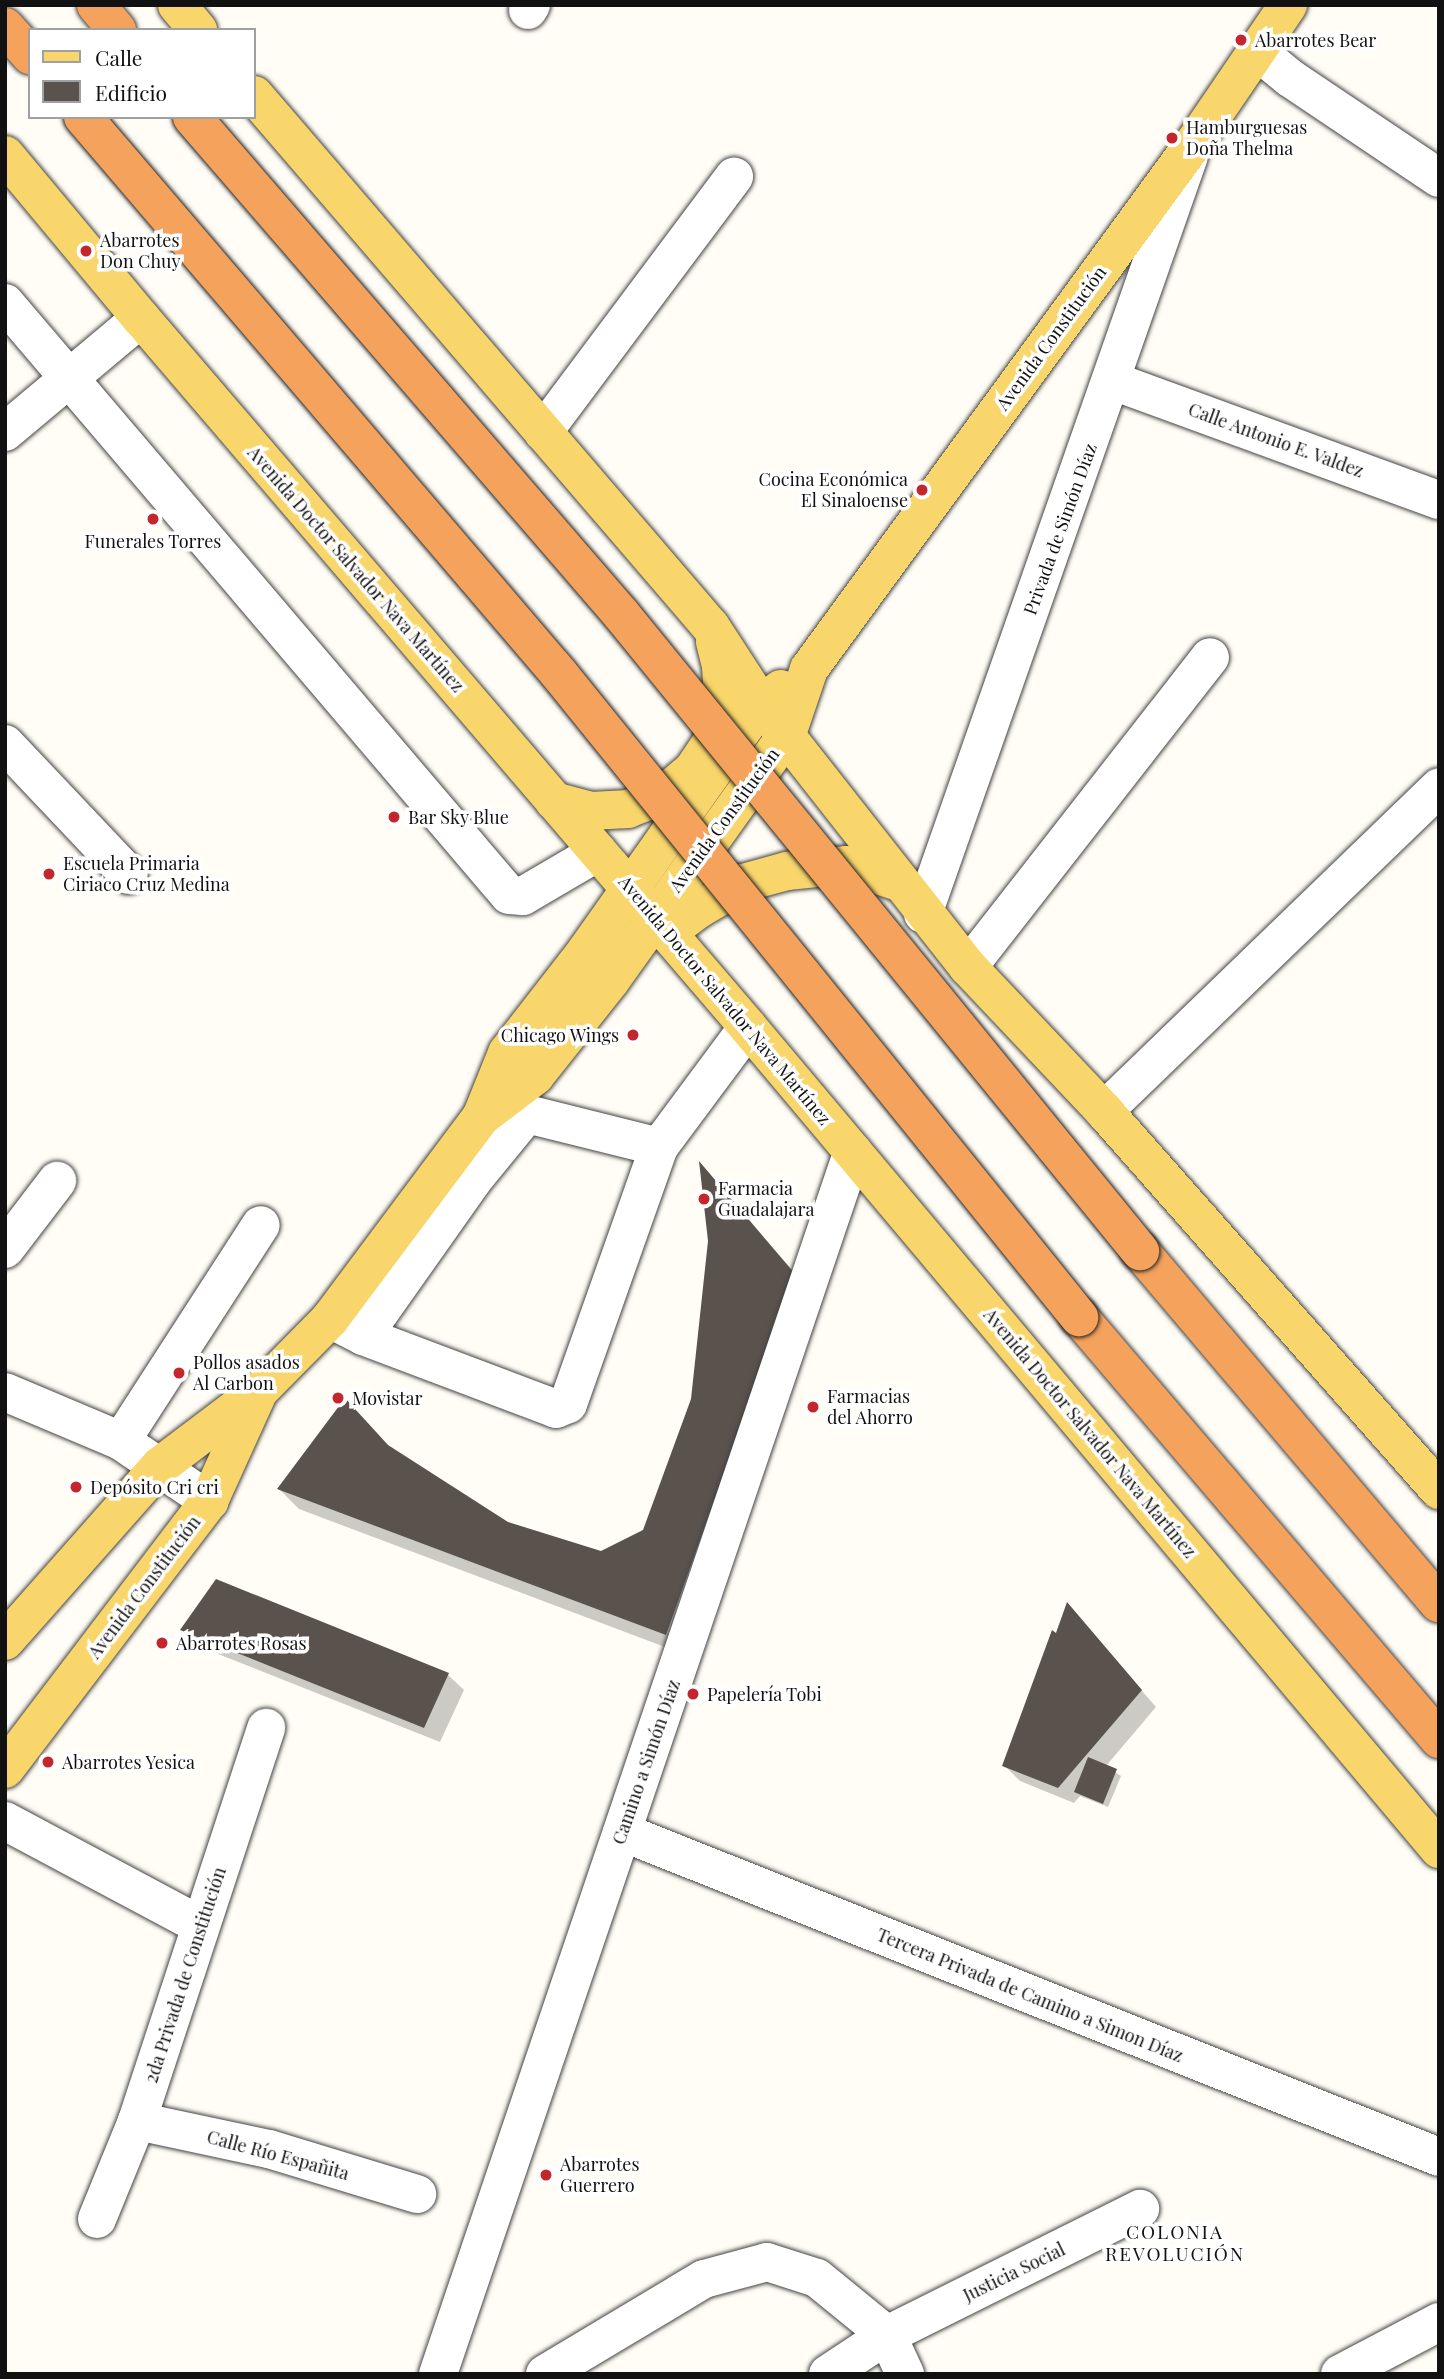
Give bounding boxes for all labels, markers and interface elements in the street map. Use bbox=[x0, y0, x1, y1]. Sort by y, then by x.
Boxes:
legend bbox=[28, 28, 256, 119]
place label: Abarrotes Bear bbox=[1255, 29, 1376, 51]
marker: Abarrotes Bear bbox=[1233, 32, 1249, 48]
text: Calle bbox=[95, 43, 142, 71]
text: Edificio bbox=[95, 78, 167, 106]
place label: Hamburguesas Doña Thelma bbox=[1186, 117, 1307, 160]
marker: Hamburguesas Doña Thelma bbox=[1164, 130, 1180, 146]
place label: Abarrotes Don Chuy bbox=[100, 230, 181, 272]
marker: Abarrotes Don Chuy bbox=[78, 243, 94, 259]
street label: Avenida Constitución bbox=[991, 262, 1111, 414]
street label: Calle Antonio E. Valdez bbox=[1185, 398, 1367, 482]
street label: Privada de Simón Díaz bbox=[1019, 440, 1101, 618]
street label: Avenida Doctor Salvador Nava Martínez bbox=[243, 441, 469, 697]
place label: Cocina Económica El Sinaloense bbox=[758, 469, 908, 512]
marker: Cocina Económica El Sinaloense bbox=[914, 482, 930, 498]
marker: Funerales Torres bbox=[145, 511, 161, 527]
place label: Funerales Torres bbox=[84, 530, 222, 552]
street label: Avenida Constitución bbox=[664, 744, 784, 896]
place label: Bar Sky Blue bbox=[408, 806, 510, 828]
marker: Bar Sky Blue bbox=[386, 809, 402, 825]
place label: Escuela Primaria Ciriaco Cruz Medina bbox=[63, 853, 230, 896]
marker: Escuela Primaria Ciriaco Cruz Medina bbox=[41, 866, 57, 882]
street label: Avenida Doctor Salvador Nava Martínez bbox=[614, 871, 836, 1129]
place label: Chicago Wings bbox=[500, 1024, 619, 1046]
marker: Chicago Wings bbox=[625, 1027, 641, 1043]
place label: Farmacia Guadalajara bbox=[718, 1178, 814, 1220]
marker: Farmacia Guadalajara bbox=[696, 1191, 712, 1207]
street label: Avenida Doctor Salvador Nava Martínez bbox=[979, 1304, 1201, 1562]
place label: Pollos asados Al Carbon bbox=[193, 1352, 300, 1394]
marker: Pollos asados Al Carbon bbox=[171, 1365, 187, 1381]
place label: Farmacias del Ahorro bbox=[827, 1386, 914, 1428]
place label: Movistar bbox=[352, 1387, 423, 1409]
marker: Movistar bbox=[330, 1390, 346, 1406]
marker: Farmacias del Ahorro bbox=[805, 1399, 821, 1415]
place label: Depósito Cri cri bbox=[90, 1476, 219, 1498]
marker: Depósito Cri cri bbox=[68, 1479, 84, 1495]
street label: Avenida Constitución bbox=[83, 1511, 205, 1663]
place label: Abarrotes Rosas bbox=[176, 1632, 307, 1654]
marker: Abarrotes Rosas bbox=[154, 1635, 170, 1651]
street label: Camino a Simón Díaz bbox=[608, 1677, 684, 1847]
place label: Papelería Tobi bbox=[707, 1683, 822, 1705]
marker: Papelería Tobi bbox=[685, 1686, 701, 1702]
place label: Abarrotes Yesica bbox=[62, 1751, 196, 1773]
marker: Abarrotes Yesica bbox=[40, 1754, 56, 1770]
street label: 2da Privada de Constitución bbox=[140, 1864, 230, 2086]
street label: Tercera Privada de Camino a Simon Díaz bbox=[873, 1923, 1187, 2067]
street label: Calle Río Españita bbox=[205, 2126, 351, 2184]
place label: Abarrotes Guerrero bbox=[560, 2154, 639, 2196]
marker: Abarrotes Guerrero bbox=[538, 2167, 554, 2183]
district label: COLONIA REVOLUCIÓN bbox=[1106, 2221, 1244, 2265]
street label: Justicia Social bbox=[959, 2238, 1069, 2306]

